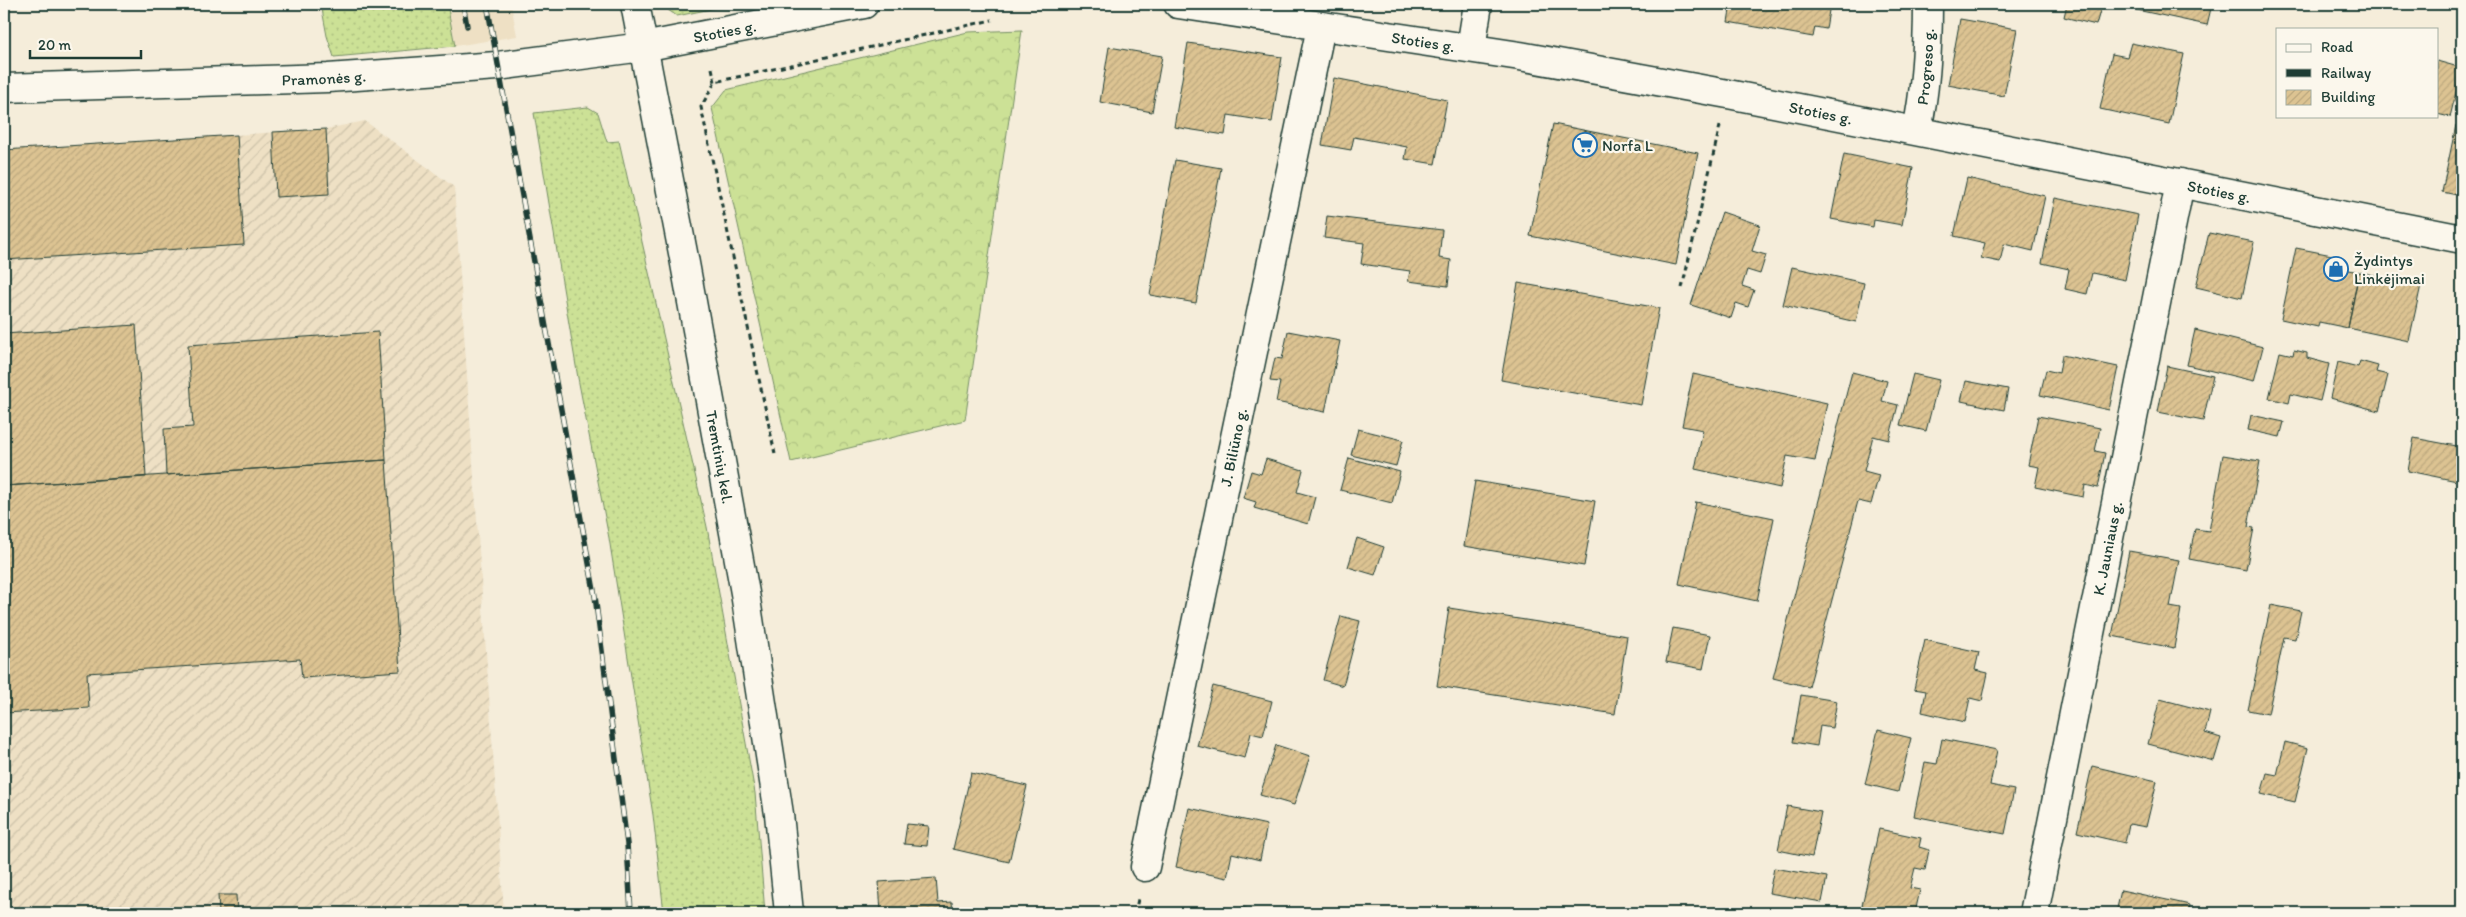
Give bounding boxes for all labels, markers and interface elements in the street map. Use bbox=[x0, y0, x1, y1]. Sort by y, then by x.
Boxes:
street label: Stoties g. bbox=[691, 16, 758, 47]
street label: Stoties g. bbox=[1390, 27, 1456, 55]
scale bar bbox=[30, 28, 141, 60]
street label: Progreso g. bbox=[1912, 28, 1937, 106]
legend bbox=[2276, 28, 2438, 118]
text: 20 m bbox=[38, 36, 72, 54]
text: Road bbox=[2321, 38, 2354, 56]
text: Railway bbox=[2321, 64, 2371, 82]
street label: Pramonės g. bbox=[281, 66, 367, 89]
text: Building bbox=[2321, 88, 2375, 106]
street label: Stoties g. bbox=[1788, 97, 1854, 128]
supermarket icon: Norfa L bbox=[1572, 132, 1598, 158]
place label: Norfa L bbox=[1602, 136, 1653, 155]
street label: Stoties g. bbox=[2186, 175, 2252, 207]
place label: Žydintys Linkėjimai bbox=[2354, 251, 2425, 288]
shop icon: Žydintys Linkėjimai bbox=[2323, 256, 2349, 282]
street label: J. Biliūno g. bbox=[1216, 406, 1250, 488]
street label: Tremtinių kel. bbox=[702, 409, 738, 505]
street label: K. Jauniaus g. bbox=[2088, 500, 2126, 597]

